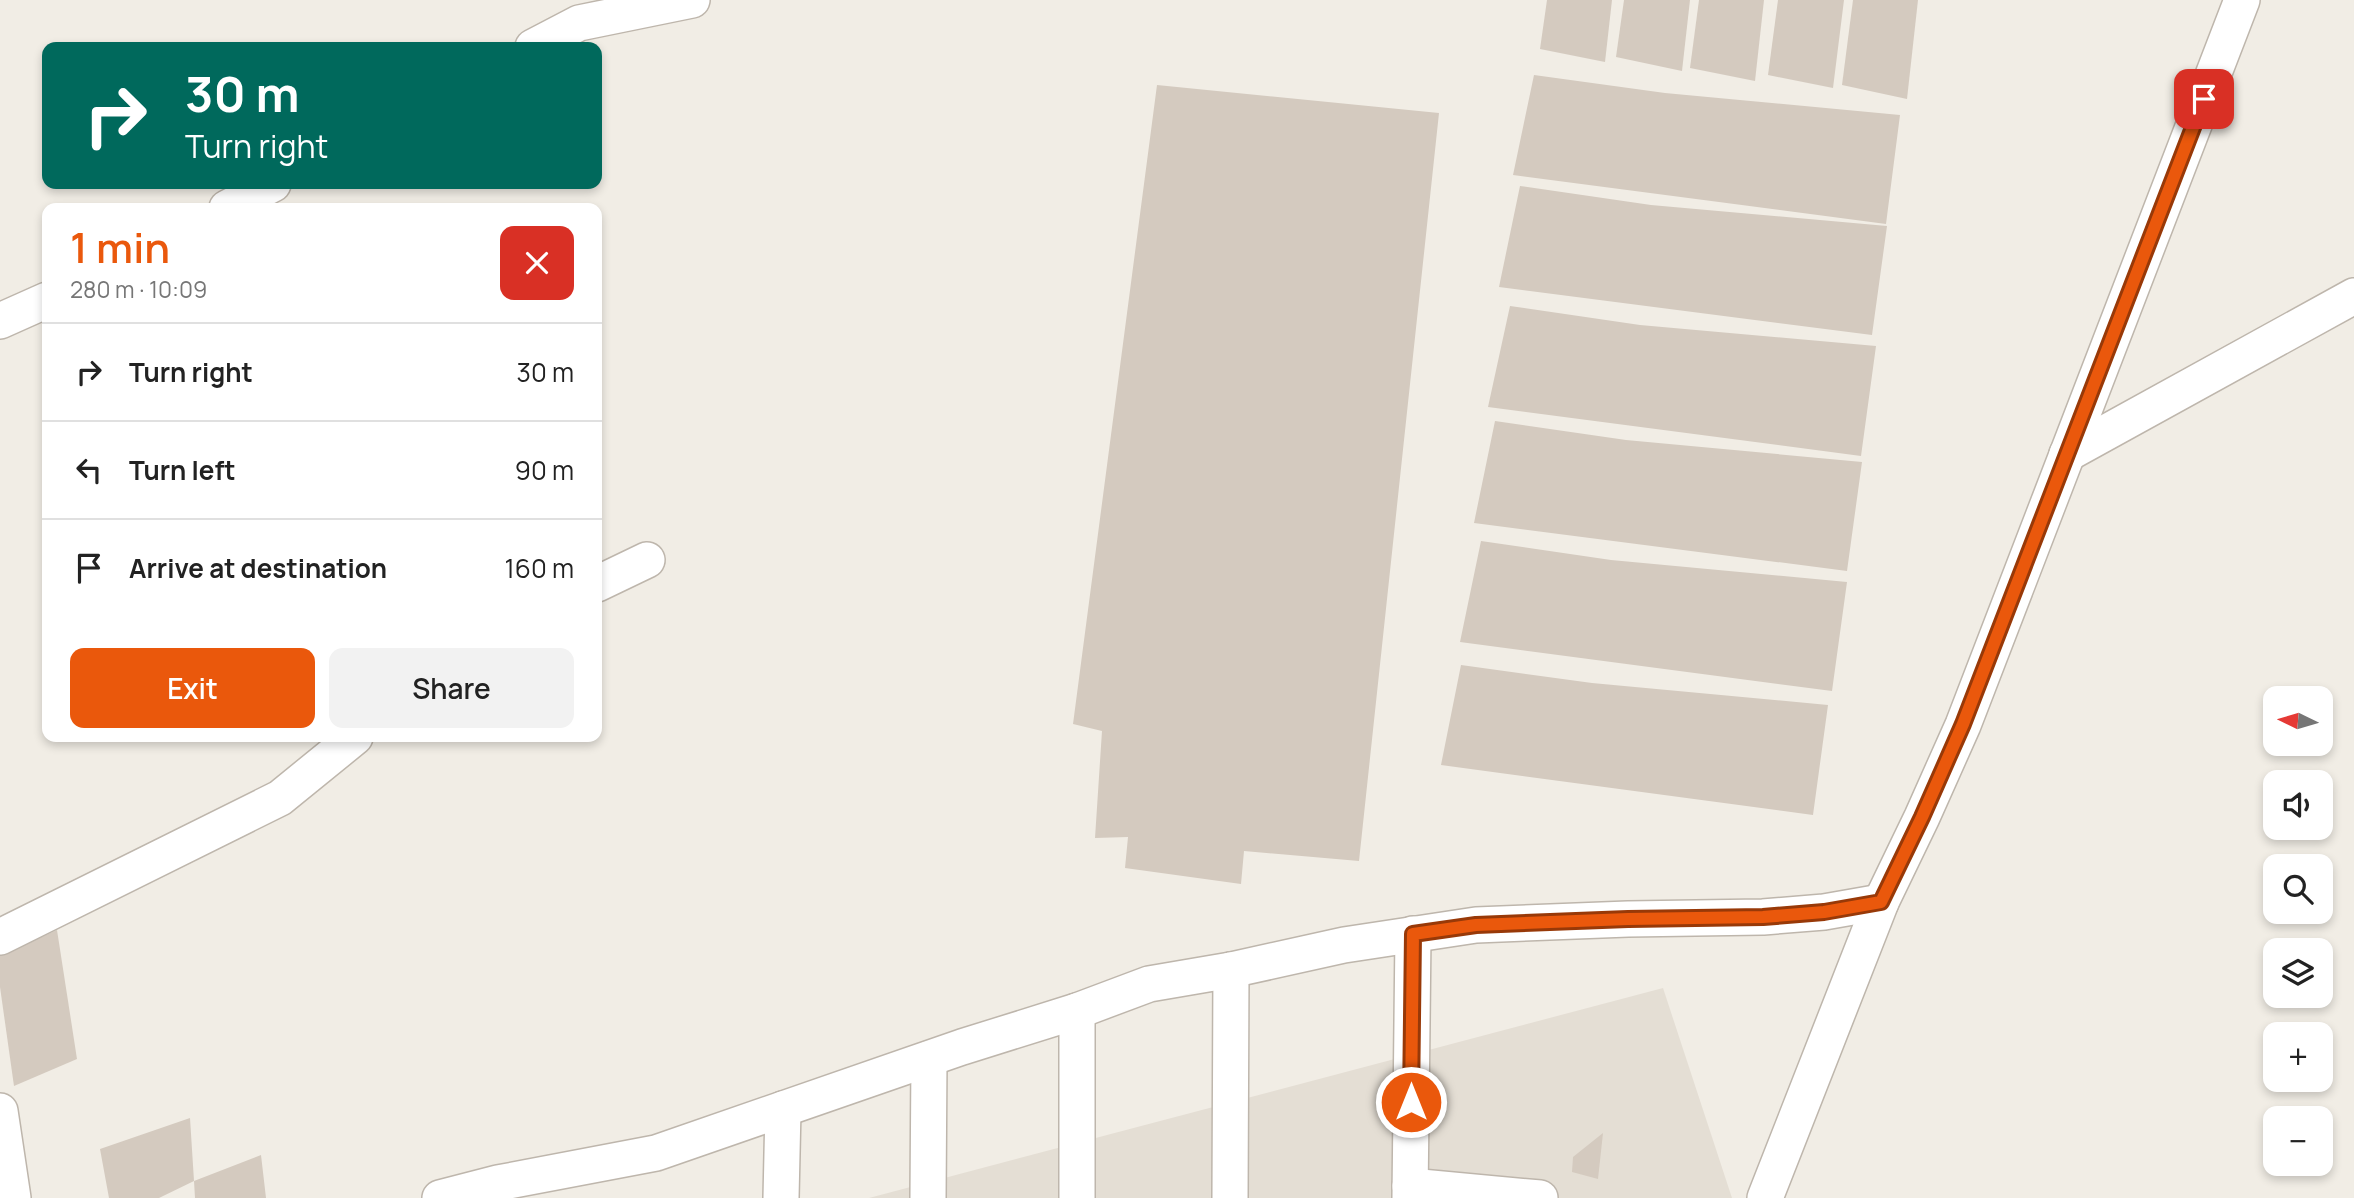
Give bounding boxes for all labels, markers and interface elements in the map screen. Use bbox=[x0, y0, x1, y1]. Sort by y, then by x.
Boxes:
text: 30 m bbox=[185, 60, 300, 127]
pin bbox=[2174, 69, 2234, 129]
icon: right bbox=[70, 70, 161, 161]
icon: arrive bbox=[2185, 80, 2223, 118]
text: Turn right bbox=[185, 124, 328, 168]
text: 1 min bbox=[70, 218, 170, 276]
button: close bbox=[500, 226, 574, 300]
text: 280 m · 10:09 bbox=[70, 273, 207, 305]
icon: right bbox=[70, 353, 108, 391]
text: Turn right bbox=[129, 354, 253, 390]
text: 30 m bbox=[517, 354, 574, 390]
icon: left bbox=[70, 451, 108, 489]
text: Turn left bbox=[129, 452, 236, 488]
text: 90 m bbox=[515, 452, 574, 488]
icon: arrive bbox=[70, 549, 108, 587]
text: Arrive at destination bbox=[129, 550, 387, 586]
text: 160 m bbox=[505, 550, 574, 586]
button: Exit bbox=[70, 648, 315, 728]
button: Share bbox=[329, 648, 574, 728]
north arrow bbox=[2263, 686, 2333, 756]
map controls bbox=[2263, 686, 2333, 1176]
button: sound bbox=[2263, 770, 2333, 840]
button: search bbox=[2263, 854, 2333, 924]
button: layers bbox=[2263, 938, 2333, 1008]
button: + bbox=[2263, 1022, 2333, 1092]
position arrow bbox=[1374, 1065, 1448, 1139]
button: − bbox=[2263, 1106, 2333, 1176]

